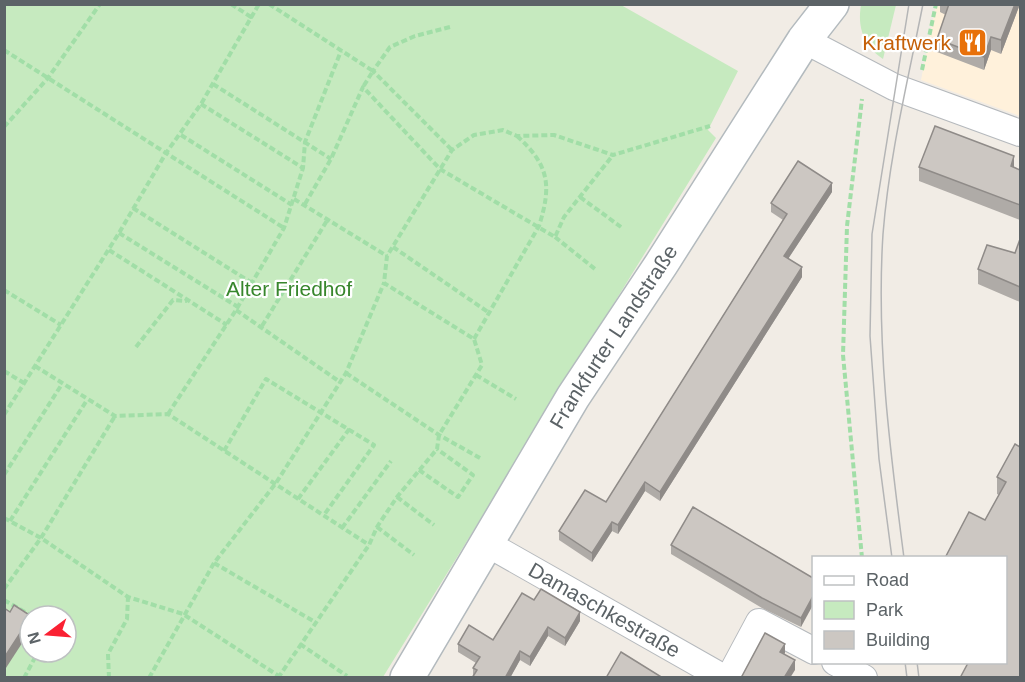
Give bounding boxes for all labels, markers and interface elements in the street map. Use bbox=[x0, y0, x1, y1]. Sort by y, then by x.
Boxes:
restaurant icon: Kraftwerk bbox=[956, 27, 988, 59]
place label: Kraftwerk bbox=[862, 31, 951, 54]
street label: Frankfurter Landstraße bbox=[545, 240, 682, 433]
park label: Alter Friedhof bbox=[226, 277, 352, 300]
legend bbox=[812, 556, 1007, 664]
street label: Damaschkestraße bbox=[525, 558, 684, 662]
text: Road bbox=[866, 570, 909, 590]
text: Park bbox=[866, 600, 904, 620]
north arrow bbox=[18, 604, 78, 664]
text: N bbox=[24, 630, 44, 646]
text: Building bbox=[866, 630, 930, 650]

